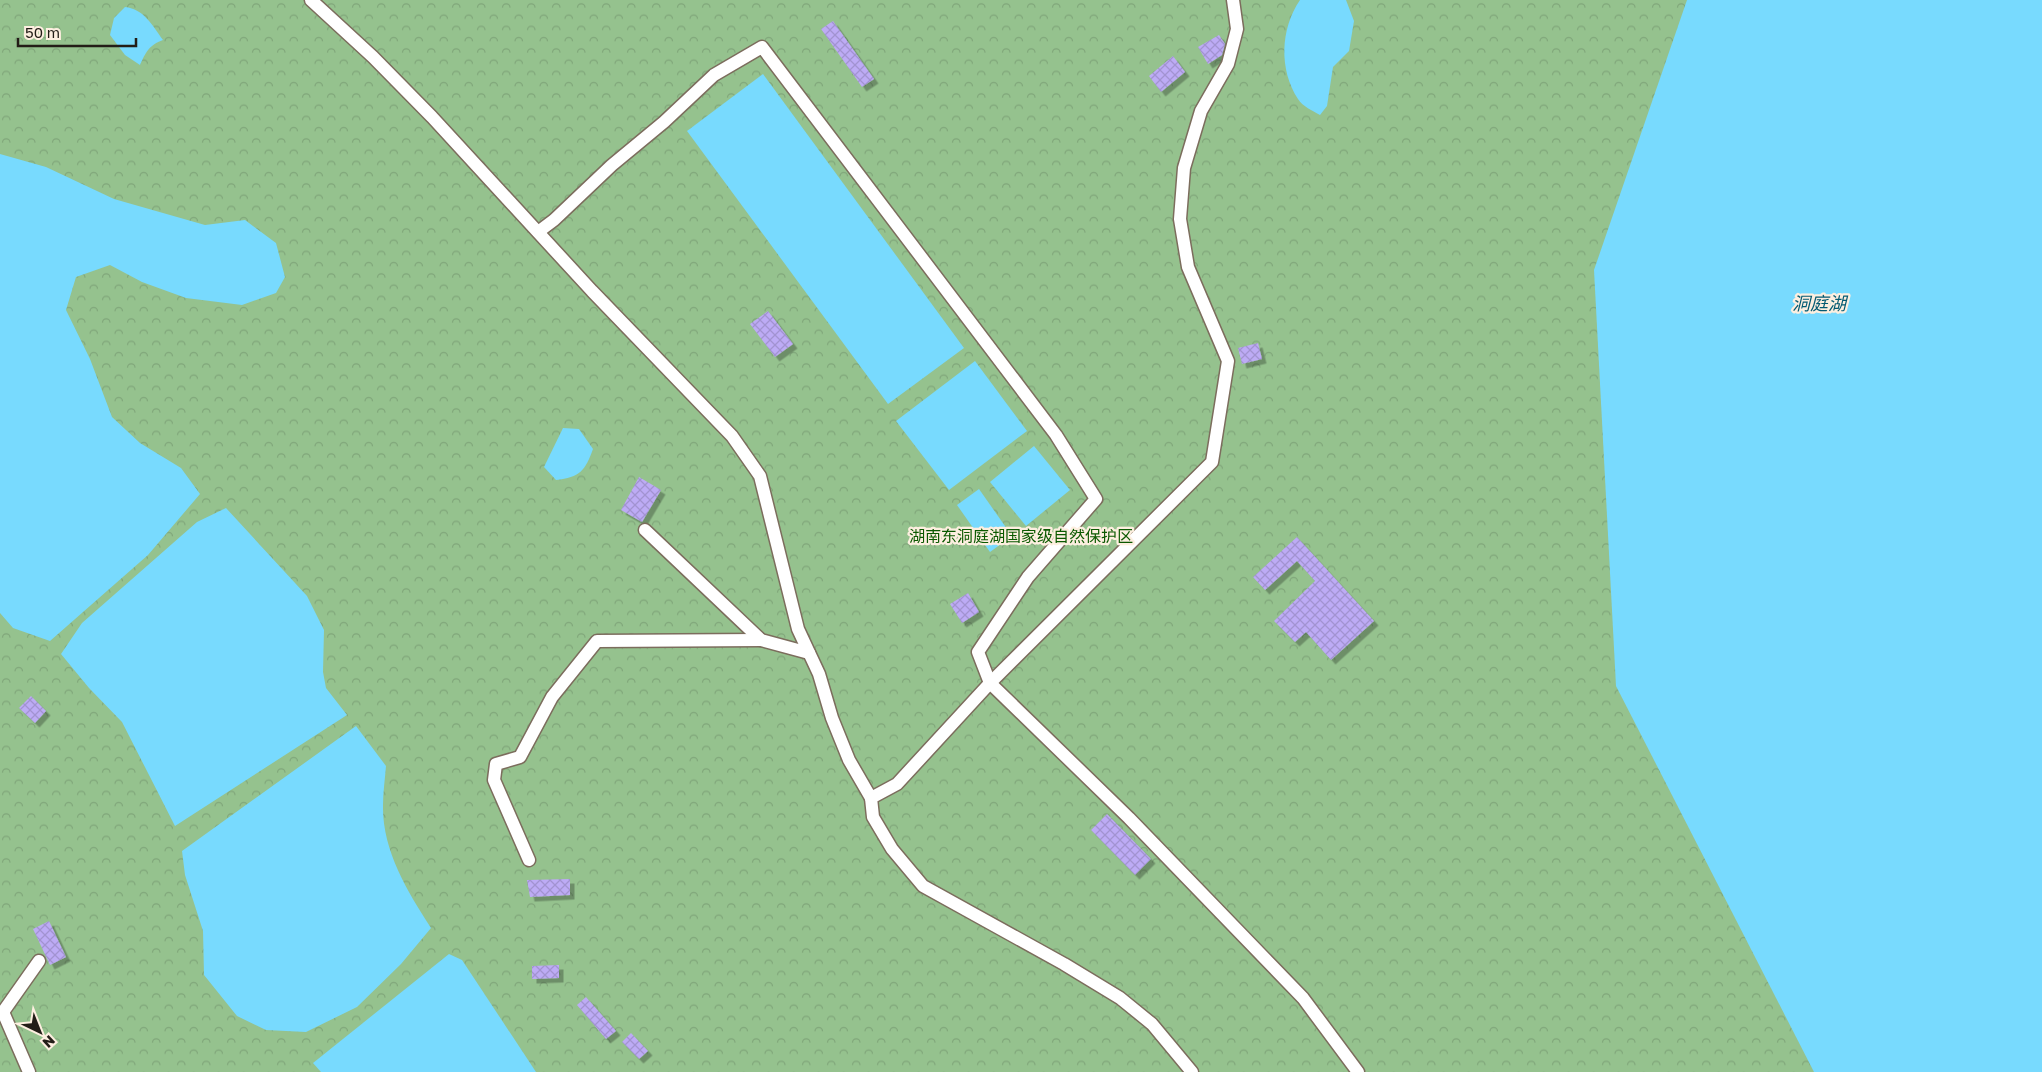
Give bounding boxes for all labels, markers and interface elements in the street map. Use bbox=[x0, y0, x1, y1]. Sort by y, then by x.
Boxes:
scale bar bbox=[18, 15, 135, 47]
text: 50 m bbox=[25, 23, 60, 41]
water label: 洞庭湖 bbox=[1792, 292, 1849, 314]
park label: 湖南东洞庭湖国家级自然保护区 bbox=[909, 526, 1133, 546]
north arrow bbox=[15, 1007, 65, 1057]
text: N bbox=[40, 1032, 59, 1052]

